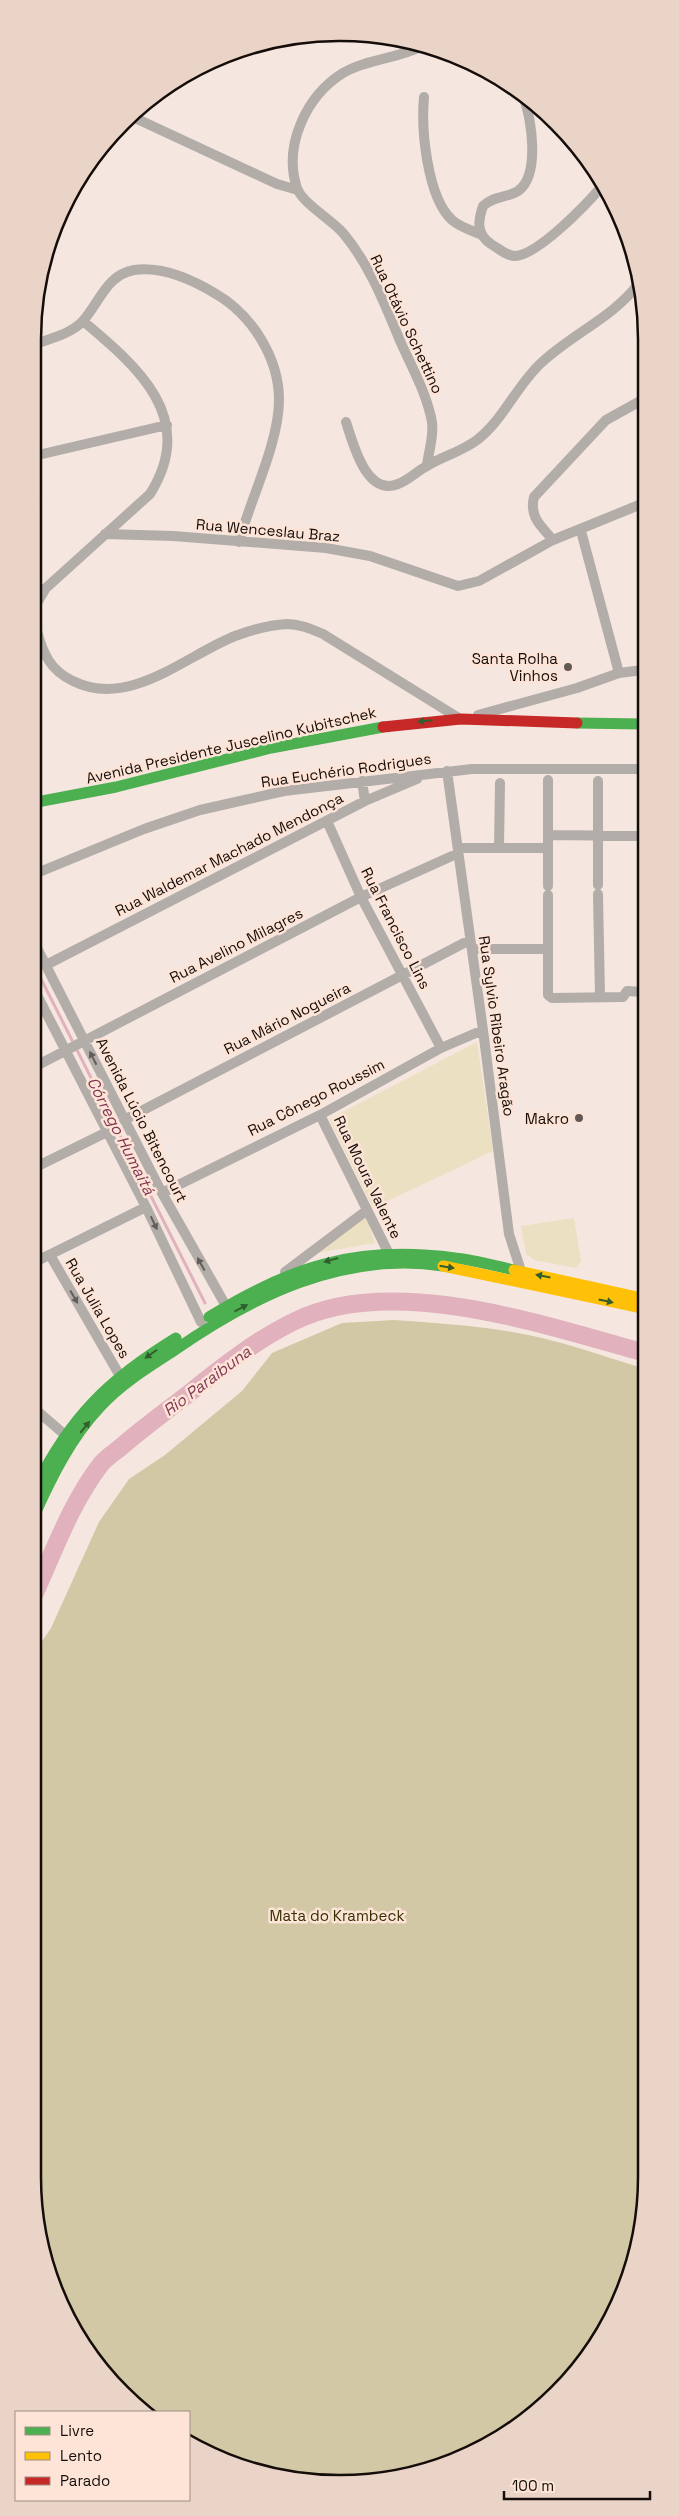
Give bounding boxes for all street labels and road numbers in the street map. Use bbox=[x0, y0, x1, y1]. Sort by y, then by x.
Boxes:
street label: Rua Otávio Schettino bbox=[366, 251, 448, 397]
street label: Rua Wenceslau Braz bbox=[195, 514, 341, 546]
street label: Avenida Presidente Juscelino Kubitschek bbox=[84, 702, 378, 788]
street label: Rua Euchério Rodrigues bbox=[260, 749, 432, 791]
street label: Rua Waldemar Machado Mendonça bbox=[112, 788, 347, 920]
street label: Rua Francisco Lins bbox=[357, 864, 435, 992]
street label: Rua Avelino Milagres bbox=[166, 903, 306, 987]
street label: Rua Sylvio Ribeiro Aragão bbox=[475, 934, 519, 1118]
street label: Rua Mário Nogueira bbox=[220, 978, 354, 1058]
street label: Avenida Lúcio Bitencourt bbox=[92, 1035, 192, 1206]
street label: Rua Cônego Roussim bbox=[244, 1054, 388, 1140]
street label: Rua Moura Valente bbox=[330, 1112, 406, 1242]
street label: Rua Julia Lopes bbox=[62, 1255, 134, 1362]

